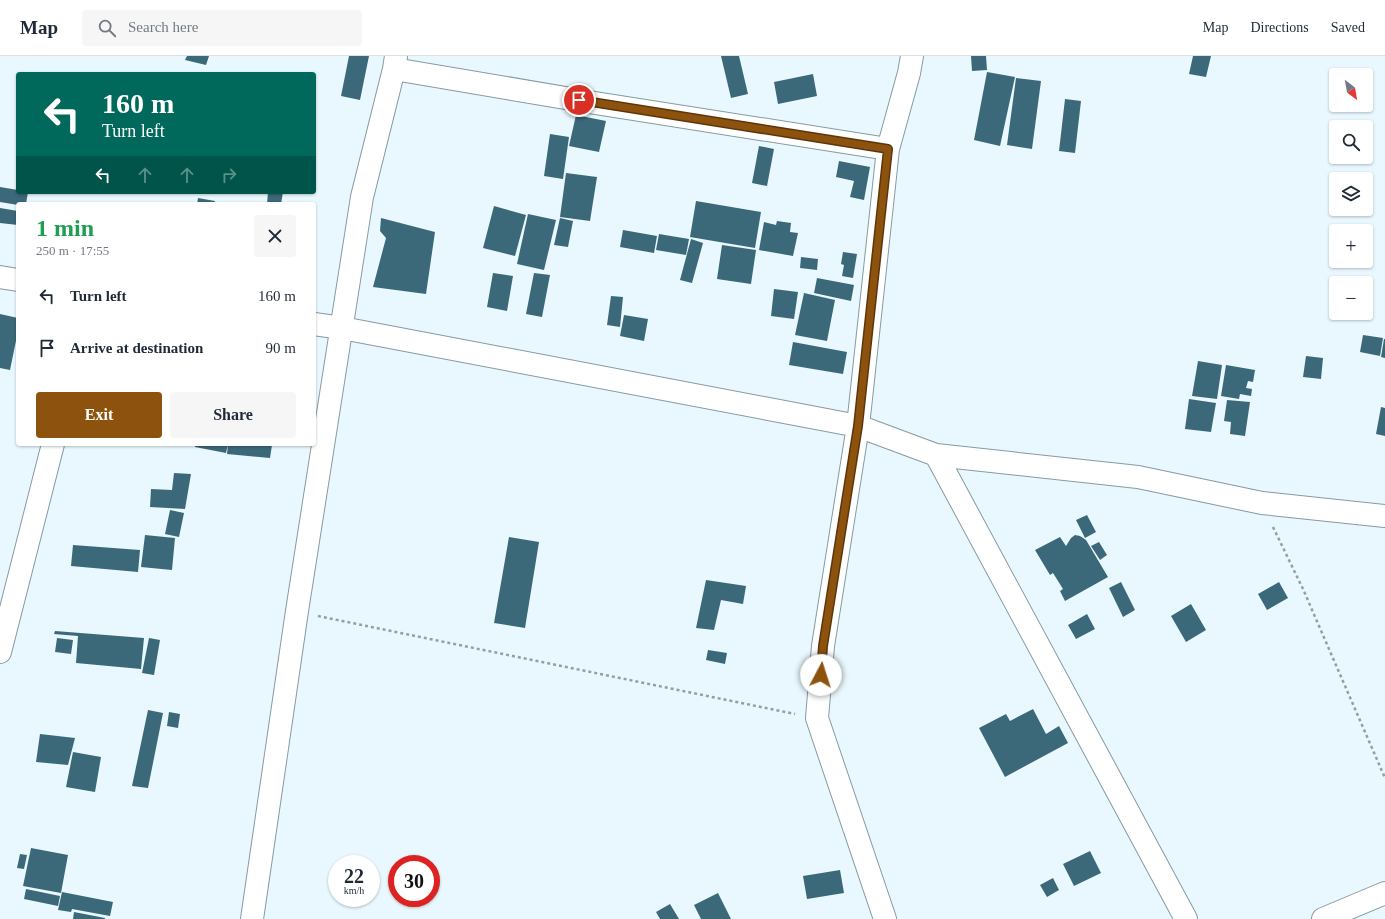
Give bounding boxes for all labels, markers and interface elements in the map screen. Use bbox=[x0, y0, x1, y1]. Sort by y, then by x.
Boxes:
search box bbox=[82, 10, 362, 46]
text: Map bbox=[20, 17, 58, 38]
icon: search bbox=[96, 17, 118, 39]
text: Search here bbox=[128, 19, 198, 35]
text: Map bbox=[1203, 20, 1228, 35]
text: Directions bbox=[1250, 20, 1309, 35]
text: Saved bbox=[1331, 20, 1365, 35]
north arrow bbox=[1329, 68, 1373, 112]
map controls bbox=[1329, 68, 1373, 320]
pin bbox=[562, 83, 596, 117]
icon: left bbox=[36, 88, 88, 140]
text: 160 m bbox=[102, 88, 174, 119]
icon: arrive bbox=[568, 89, 590, 111]
button: search bbox=[1329, 120, 1373, 164]
text: Turn left bbox=[102, 121, 165, 141]
icon: left bbox=[92, 164, 114, 186]
icon: ahead bbox=[134, 164, 156, 186]
icon: ahead bbox=[176, 164, 198, 186]
icon: right bbox=[218, 164, 240, 186]
button: layers bbox=[1329, 172, 1373, 216]
text: 1 min bbox=[36, 215, 94, 241]
button: close bbox=[254, 215, 296, 257]
button: + bbox=[1329, 224, 1373, 268]
text: 250 m · 17:55 bbox=[36, 243, 109, 258]
button: − bbox=[1329, 276, 1373, 320]
icon: left bbox=[36, 285, 58, 307]
text: Turn left bbox=[70, 288, 127, 304]
text: 160 m bbox=[258, 288, 296, 304]
icon: arrive bbox=[36, 337, 58, 359]
text: Arrive at destination bbox=[70, 340, 203, 356]
text: 90 m bbox=[266, 340, 296, 356]
button: Exit bbox=[36, 392, 162, 438]
button: Share bbox=[170, 392, 296, 438]
position arrow bbox=[800, 654, 842, 696]
speed limit sign: 30 bbox=[388, 855, 440, 907]
text: 22 bbox=[344, 865, 364, 887]
text: km/h bbox=[344, 885, 364, 896]

